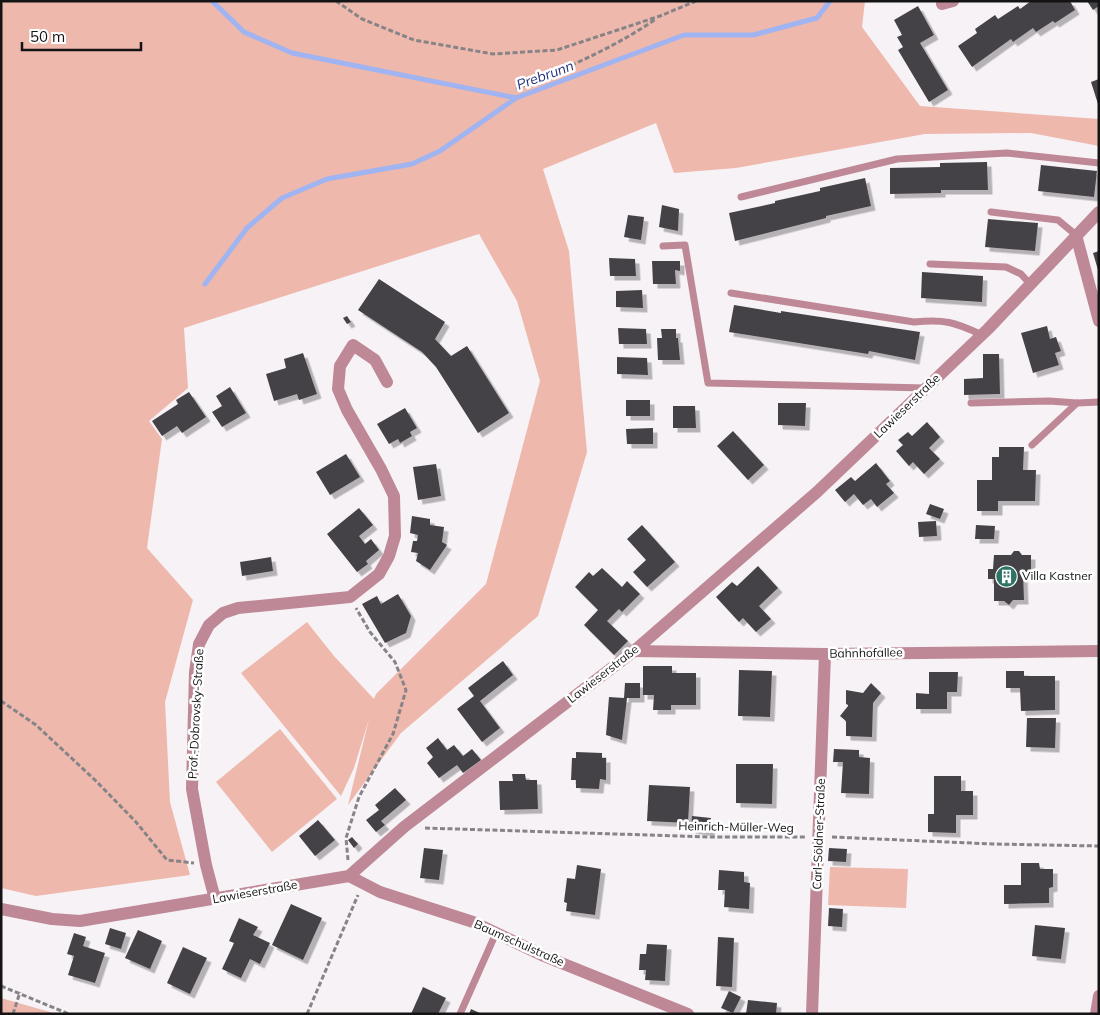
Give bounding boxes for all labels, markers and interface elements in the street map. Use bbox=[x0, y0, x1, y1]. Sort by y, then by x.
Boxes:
scale bar bbox=[22, 20, 141, 52]
text: 50 m bbox=[30, 27, 65, 46]
water label: Prebrunn bbox=[514, 56, 576, 94]
street label: Lawieserstraße bbox=[871, 370, 943, 441]
building icon: Villa Kastner bbox=[994, 564, 1018, 588]
place label: Villa Kastner bbox=[1022, 568, 1093, 583]
street label: Lawieserstraße bbox=[564, 641, 641, 706]
street label: Bahnhofallee bbox=[829, 644, 903, 661]
street label: Prof.-Dobrovsky-Straße bbox=[185, 648, 206, 780]
street label: Carl-Söldner-Straße bbox=[809, 778, 828, 890]
street label: Heinrich-Müller-Weg bbox=[678, 818, 794, 835]
street label: Lawieserstraße bbox=[211, 877, 299, 906]
street label: Baumschulstraße bbox=[472, 916, 567, 969]

